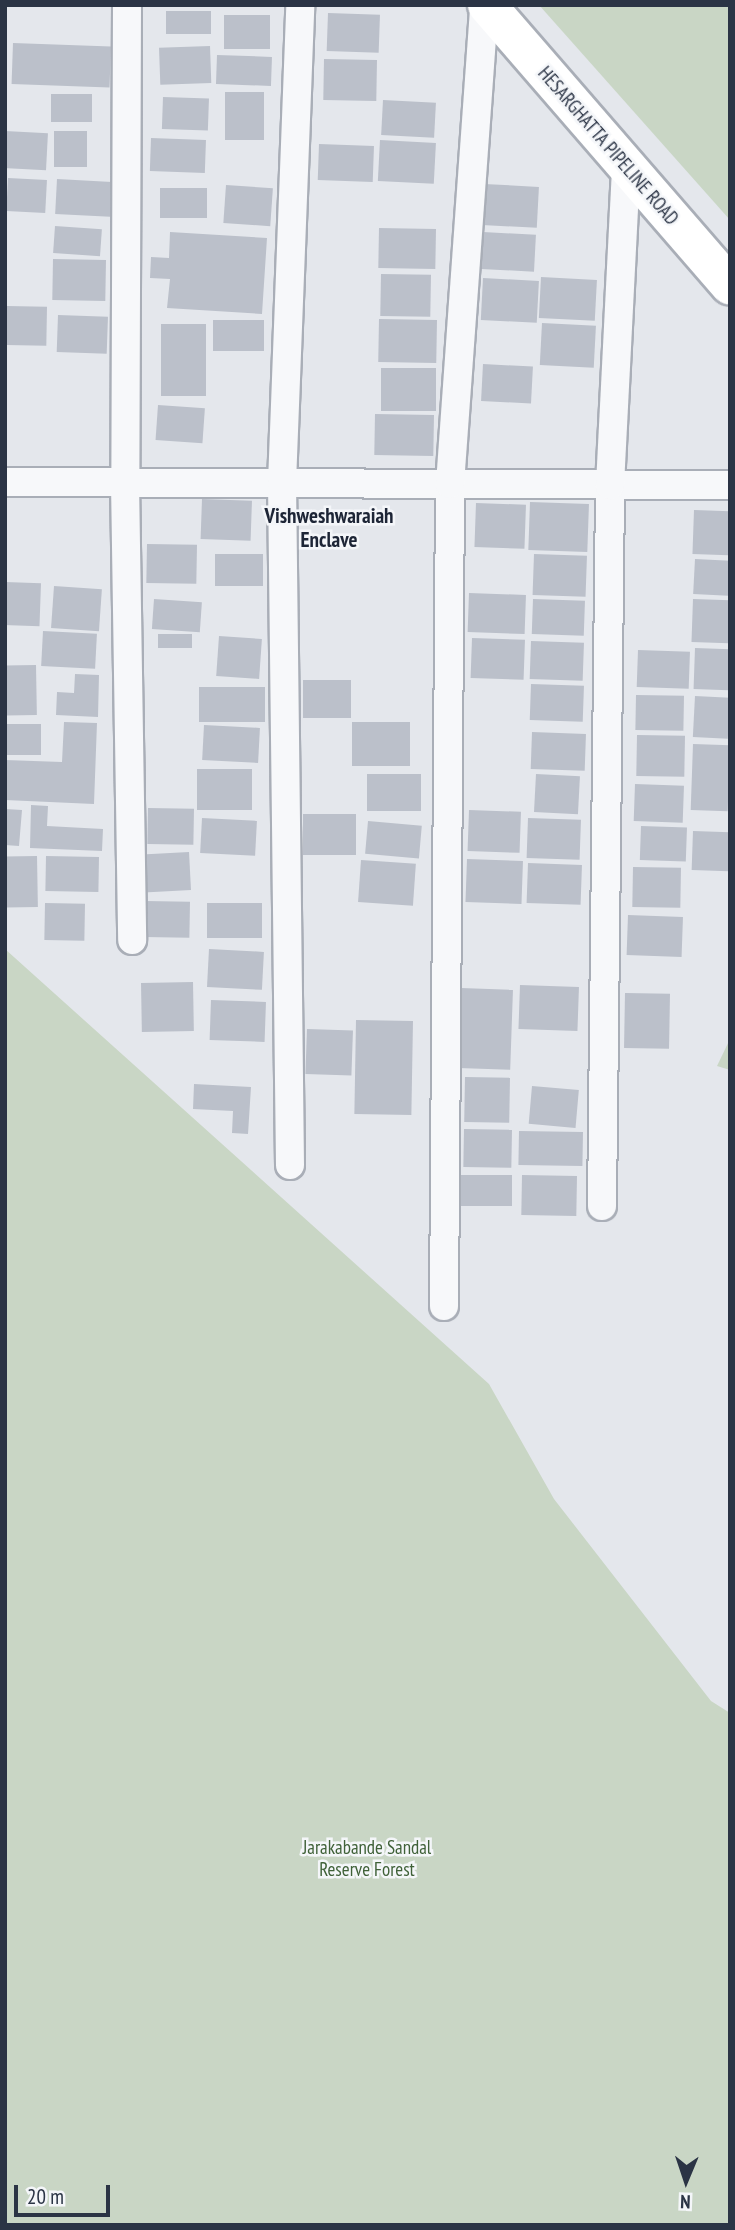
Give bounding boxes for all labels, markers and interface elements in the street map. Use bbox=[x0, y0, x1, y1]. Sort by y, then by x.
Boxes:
street label: HESARGHATTA PIPELINE ROAD bbox=[533, 62, 683, 230]
district label: Vishweshwaraiah Enclave bbox=[264, 503, 394, 553]
park label: Jarakabande Sandal Reserve Forest bbox=[303, 1837, 431, 1881]
north arrow bbox=[651, 2146, 721, 2216]
scale bar bbox=[18, 2170, 114, 2214]
text: 20 m bbox=[27, 2183, 64, 2210]
text: N bbox=[680, 2190, 691, 2214]

